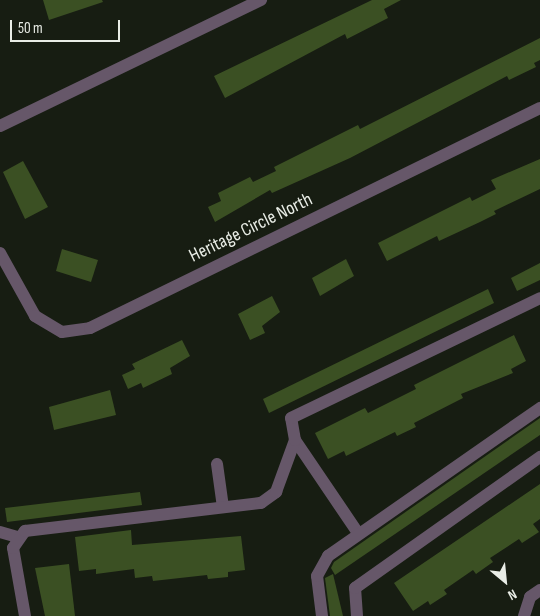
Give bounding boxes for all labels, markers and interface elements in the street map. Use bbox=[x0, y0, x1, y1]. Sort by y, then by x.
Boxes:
scale bar bbox=[12, 10, 122, 42]
text: 50 m bbox=[18, 19, 43, 38]
street label: Heritage Circle North bbox=[186, 188, 316, 268]
north arrow bbox=[480, 556, 530, 606]
text: N bbox=[505, 585, 520, 604]

